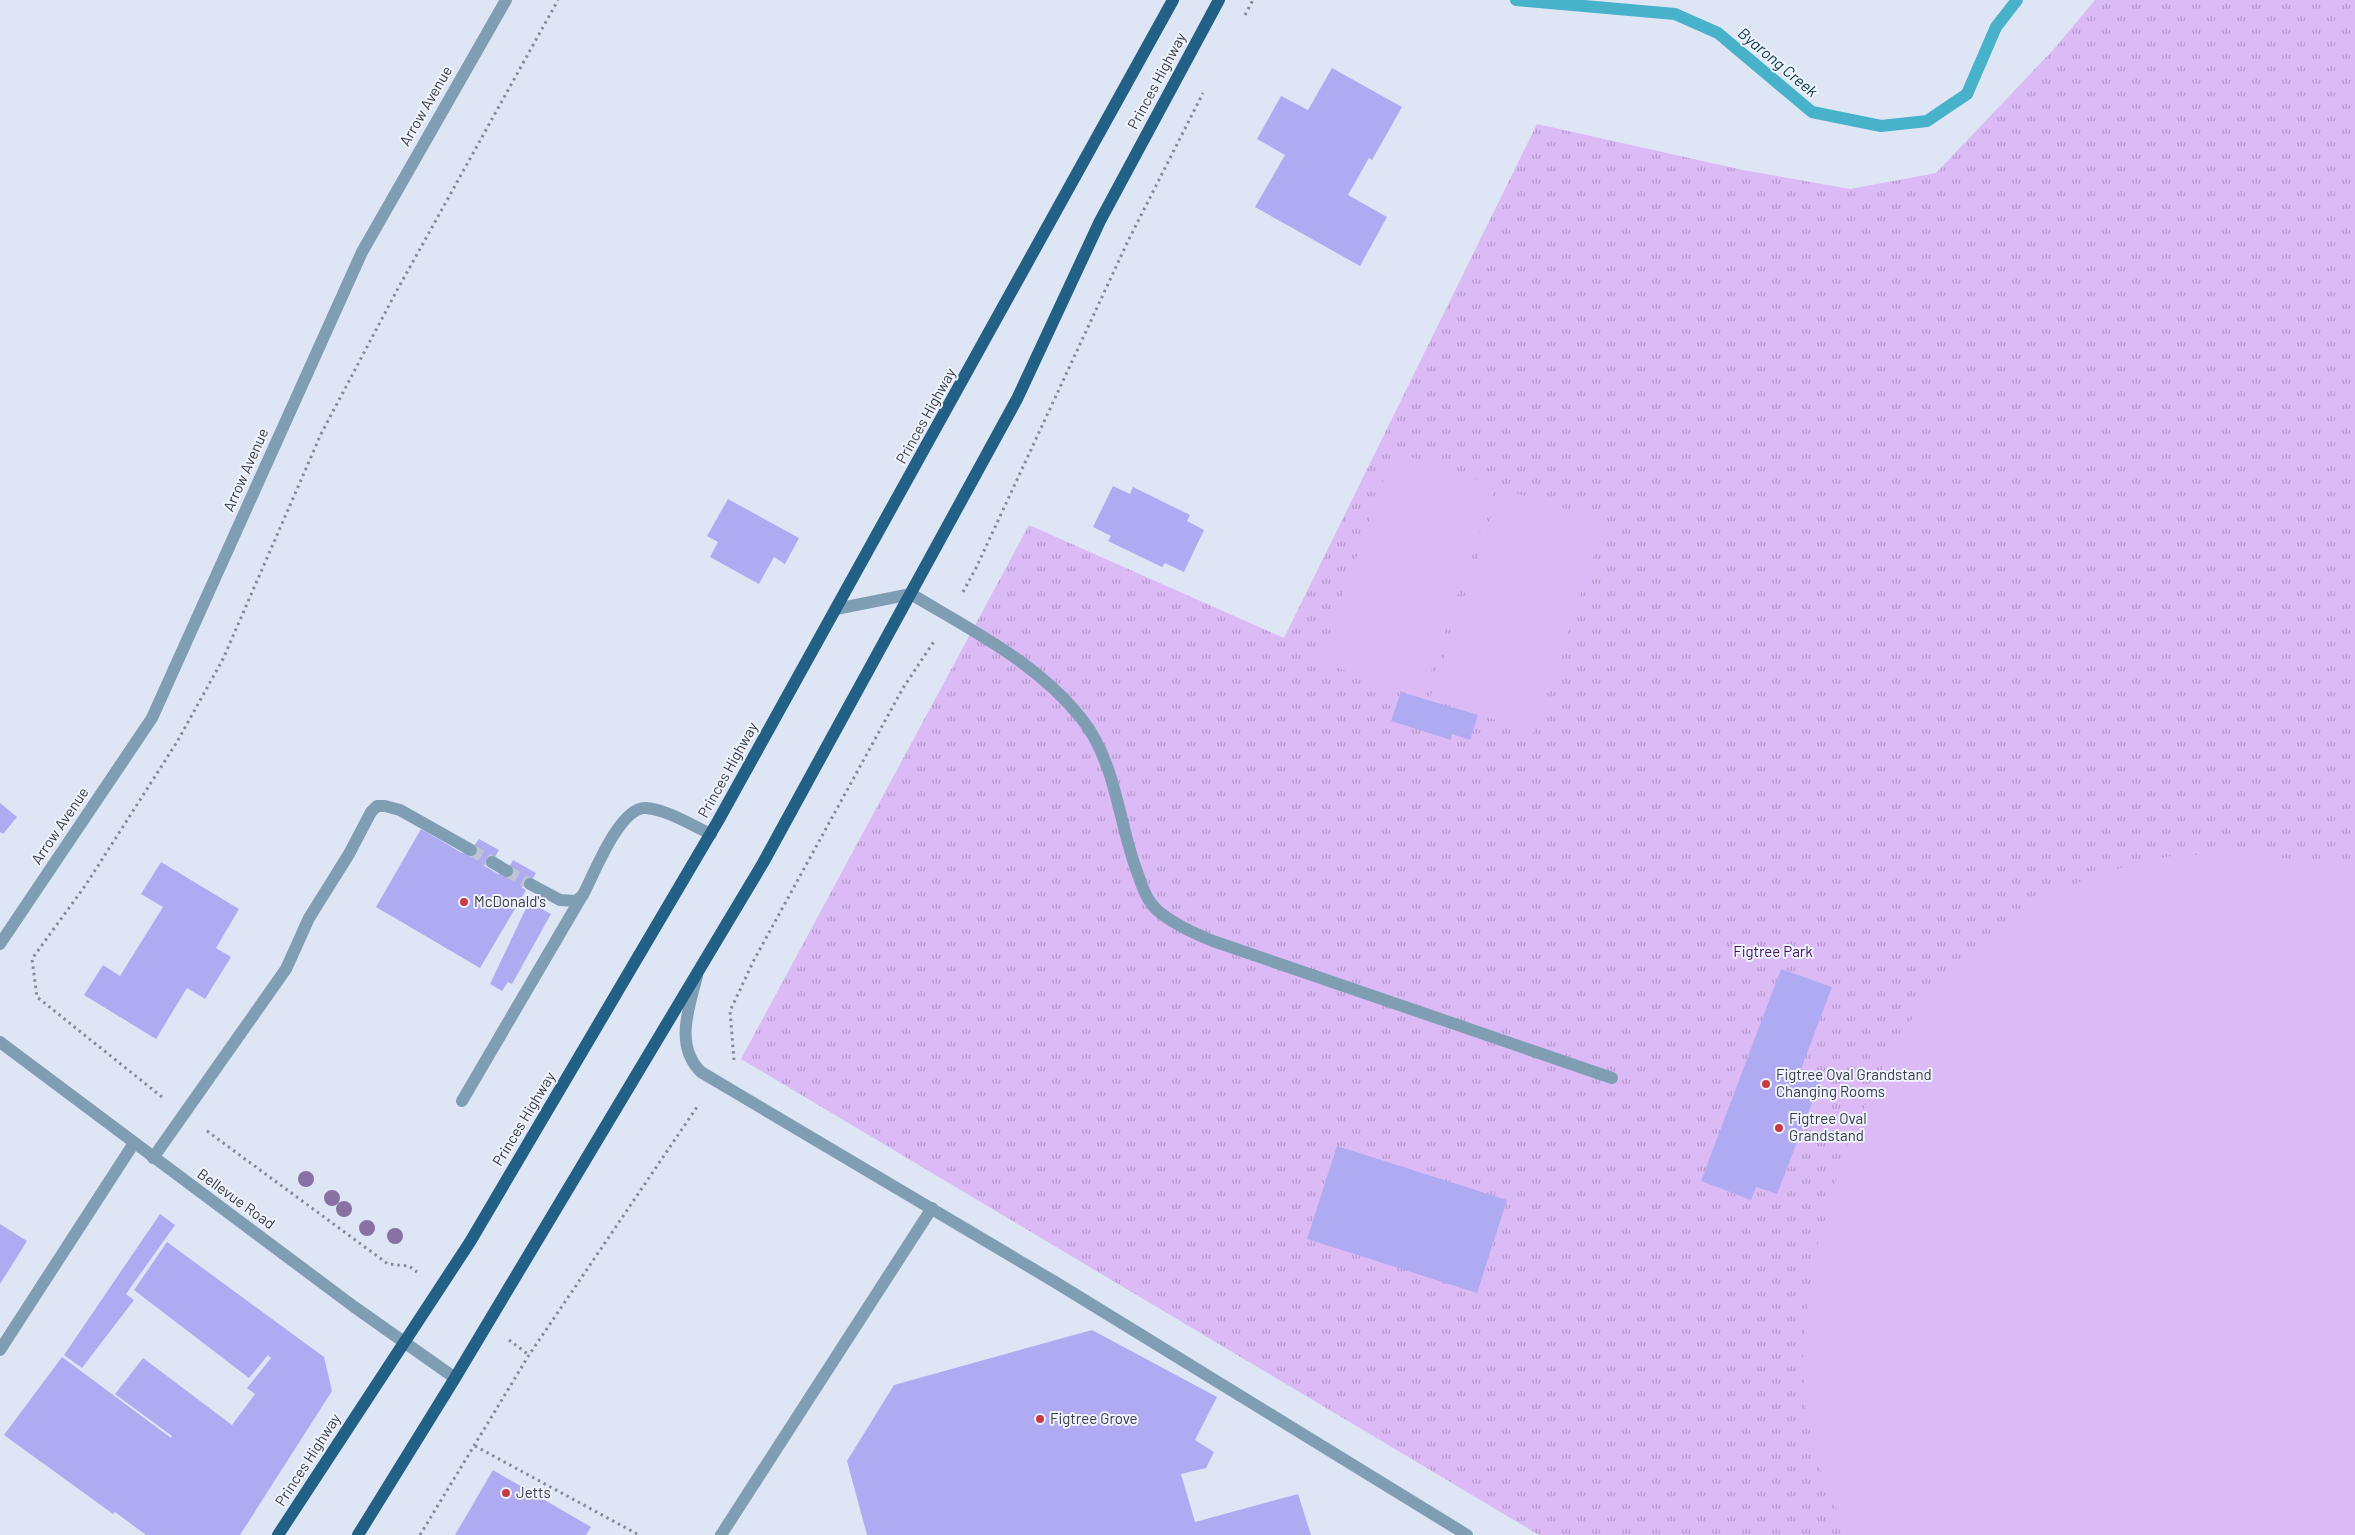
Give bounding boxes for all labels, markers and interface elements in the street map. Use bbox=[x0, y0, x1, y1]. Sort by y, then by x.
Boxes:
water label: Byarong Creek bbox=[1735, 23, 1822, 101]
street label: Princes Highway bbox=[1123, 29, 1189, 132]
street label: Arrow Avenue bbox=[395, 62, 455, 149]
street label: Princes Highway bbox=[891, 364, 959, 467]
street label: Arrow Avenue bbox=[219, 425, 271, 514]
street label: Princes Highway bbox=[693, 718, 761, 821]
street label: Arrow Avenue bbox=[27, 783, 92, 867]
place label: McDonald's bbox=[474, 892, 546, 910]
marker: McDonald's bbox=[458, 896, 470, 908]
park label: Figtree Park bbox=[1733, 942, 1813, 960]
place label: Figtree Oval Grandstand Changing Rooms bbox=[1776, 1065, 1932, 1100]
street label: Princes Highway bbox=[488, 1068, 558, 1169]
marker: Figtree Oval Grandstand Changing Rooms bbox=[1760, 1078, 1772, 1090]
place label: Figtree Oval Grandstand bbox=[1789, 1109, 1867, 1144]
marker: Figtree Oval Grandstand bbox=[1773, 1122, 1785, 1134]
street label: Bellevue Road bbox=[194, 1164, 279, 1232]
place label: Figtree Grove bbox=[1050, 1409, 1138, 1427]
street label: Princes Highway bbox=[271, 1410, 344, 1509]
marker: Figtree Grove bbox=[1034, 1413, 1046, 1425]
place label: Jetts bbox=[516, 1483, 551, 1501]
marker: Jetts bbox=[500, 1487, 512, 1499]

